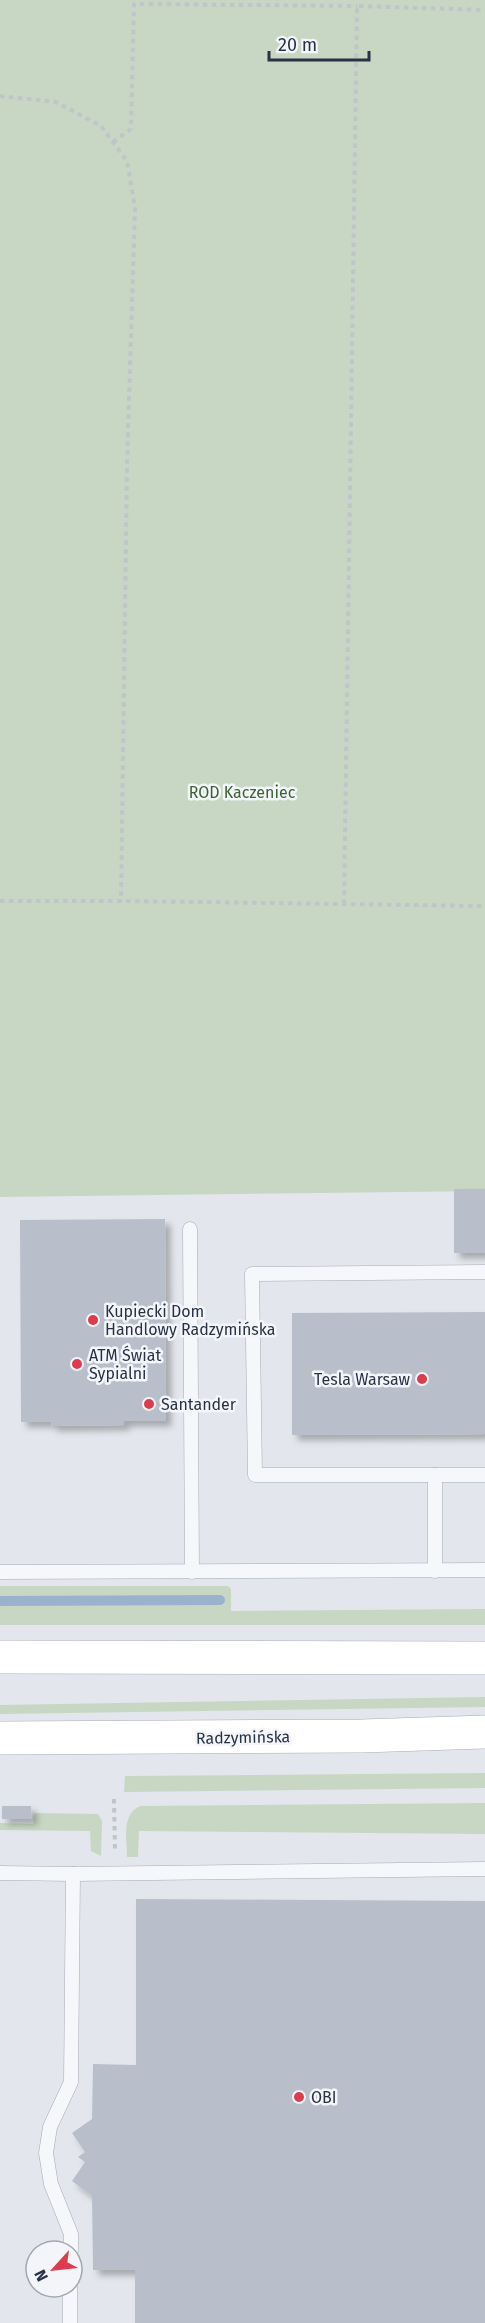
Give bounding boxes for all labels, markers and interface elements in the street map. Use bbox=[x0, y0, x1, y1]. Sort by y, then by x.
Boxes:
scale bar bbox=[269, 24, 370, 62]
text: 20 m bbox=[278, 34, 317, 56]
park label: ROD Kaczeniec bbox=[189, 783, 296, 802]
place label: Kupiecki Dom Handlowy Radzymińska bbox=[105, 1302, 275, 1339]
marker: Kupiecki Dom Handlowy Radzymińska bbox=[86, 1313, 100, 1327]
place label: ATM Świat Sypialni bbox=[89, 1345, 161, 1383]
marker: ATM Świat Sypialni bbox=[70, 1357, 84, 1371]
place label: Tesla Warsaw bbox=[314, 1370, 411, 1389]
marker: Tesla Warsaw bbox=[415, 1372, 429, 1386]
place label: Santander bbox=[161, 1395, 237, 1414]
marker: Santander bbox=[142, 1397, 156, 1411]
street label: Radzymińska bbox=[196, 1727, 290, 1748]
place label: OBI bbox=[311, 2088, 337, 2107]
marker: OBI bbox=[292, 2090, 306, 2104]
north arrow bbox=[24, 2239, 84, 2299]
text: N bbox=[30, 2267, 52, 2285]

